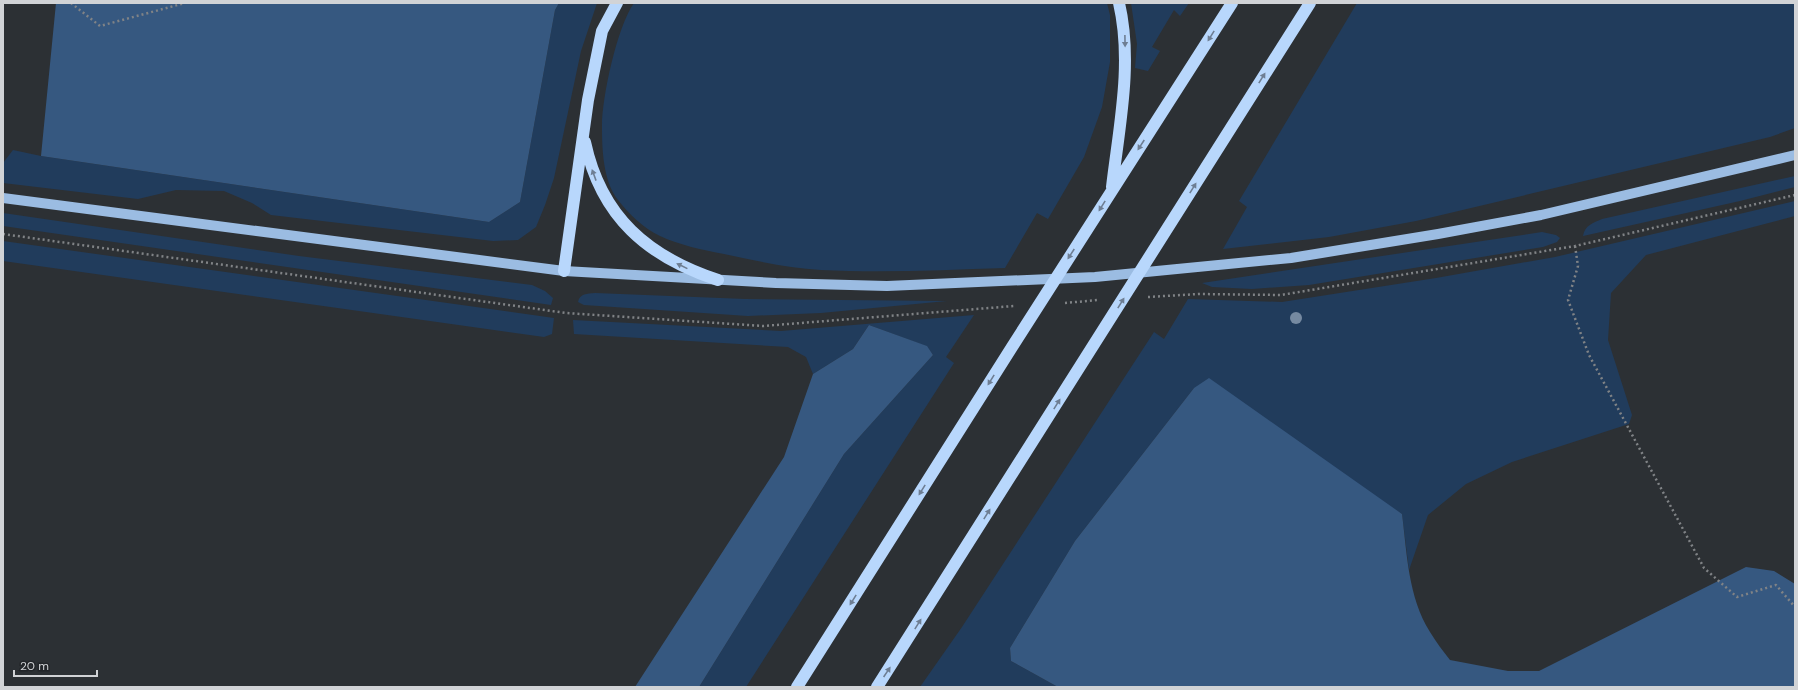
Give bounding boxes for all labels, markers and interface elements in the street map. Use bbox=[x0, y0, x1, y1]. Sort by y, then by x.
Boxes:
one-way arrow bbox=[1208, 30, 1215, 42]
one-way arrow bbox=[1122, 35, 1128, 48]
one-way arrow bbox=[1259, 72, 1266, 84]
one-way arrow bbox=[1137, 139, 1144, 151]
one-way arrow bbox=[591, 168, 597, 180]
one-way arrow bbox=[1189, 183, 1197, 193]
one-way arrow bbox=[1098, 200, 1105, 212]
one-way arrow bbox=[1067, 249, 1075, 259]
one-way arrow bbox=[676, 263, 687, 269]
one-way arrow bbox=[1117, 298, 1125, 308]
one-way arrow bbox=[987, 375, 995, 385]
one-way arrow bbox=[1053, 399, 1061, 410]
one-way arrow bbox=[918, 485, 926, 495]
one-way arrow bbox=[984, 508, 991, 520]
one-way arrow bbox=[849, 595, 857, 605]
one-way arrow bbox=[914, 619, 922, 629]
scale bar bbox=[14, 652, 97, 678]
text: 20 m bbox=[20, 658, 49, 674]
one-way arrow bbox=[883, 667, 891, 677]

